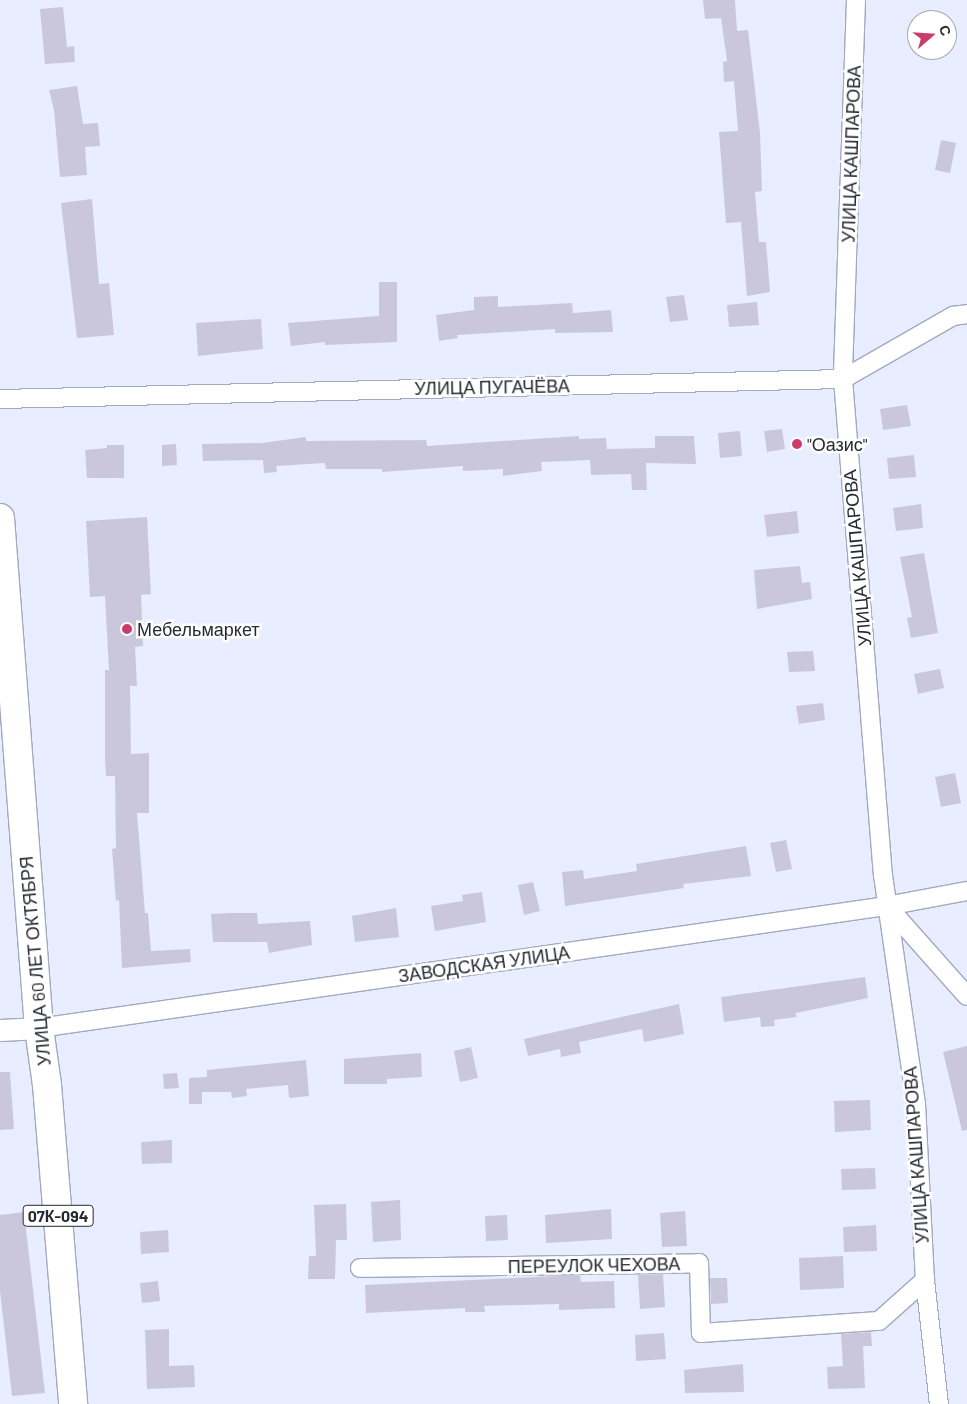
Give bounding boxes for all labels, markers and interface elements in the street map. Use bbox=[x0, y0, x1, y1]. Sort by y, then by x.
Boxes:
north arrow bbox=[907, 10, 957, 60]
text: С bbox=[936, 23, 955, 38]
street label: УЛИЦА КАШПАРОВА bbox=[837, 65, 865, 243]
street label: УЛИЦА ПУГАЧЁВА bbox=[414, 375, 570, 399]
place label: "Оазис" bbox=[807, 433, 868, 455]
marker: "Оазис" bbox=[791, 438, 803, 450]
street label: УЛИЦА КАШПАРОВА bbox=[839, 469, 875, 647]
place label: Мебельмаркет bbox=[137, 618, 260, 640]
marker: Мебельмаркет bbox=[121, 623, 133, 635]
street label: УЛИЦА 60 ЛЕТ ОКТЯБРЯ bbox=[15, 855, 55, 1067]
street label: ЗАВОДСКАЯ УЛИЦА bbox=[397, 941, 571, 987]
street label: УЛИЦА КАШПАРОВА bbox=[899, 1066, 933, 1244]
road number: 07К-094 bbox=[22, 1202, 94, 1230]
street label: ПЕРЕУЛОК ЧЕХОВА bbox=[508, 1253, 680, 1277]

